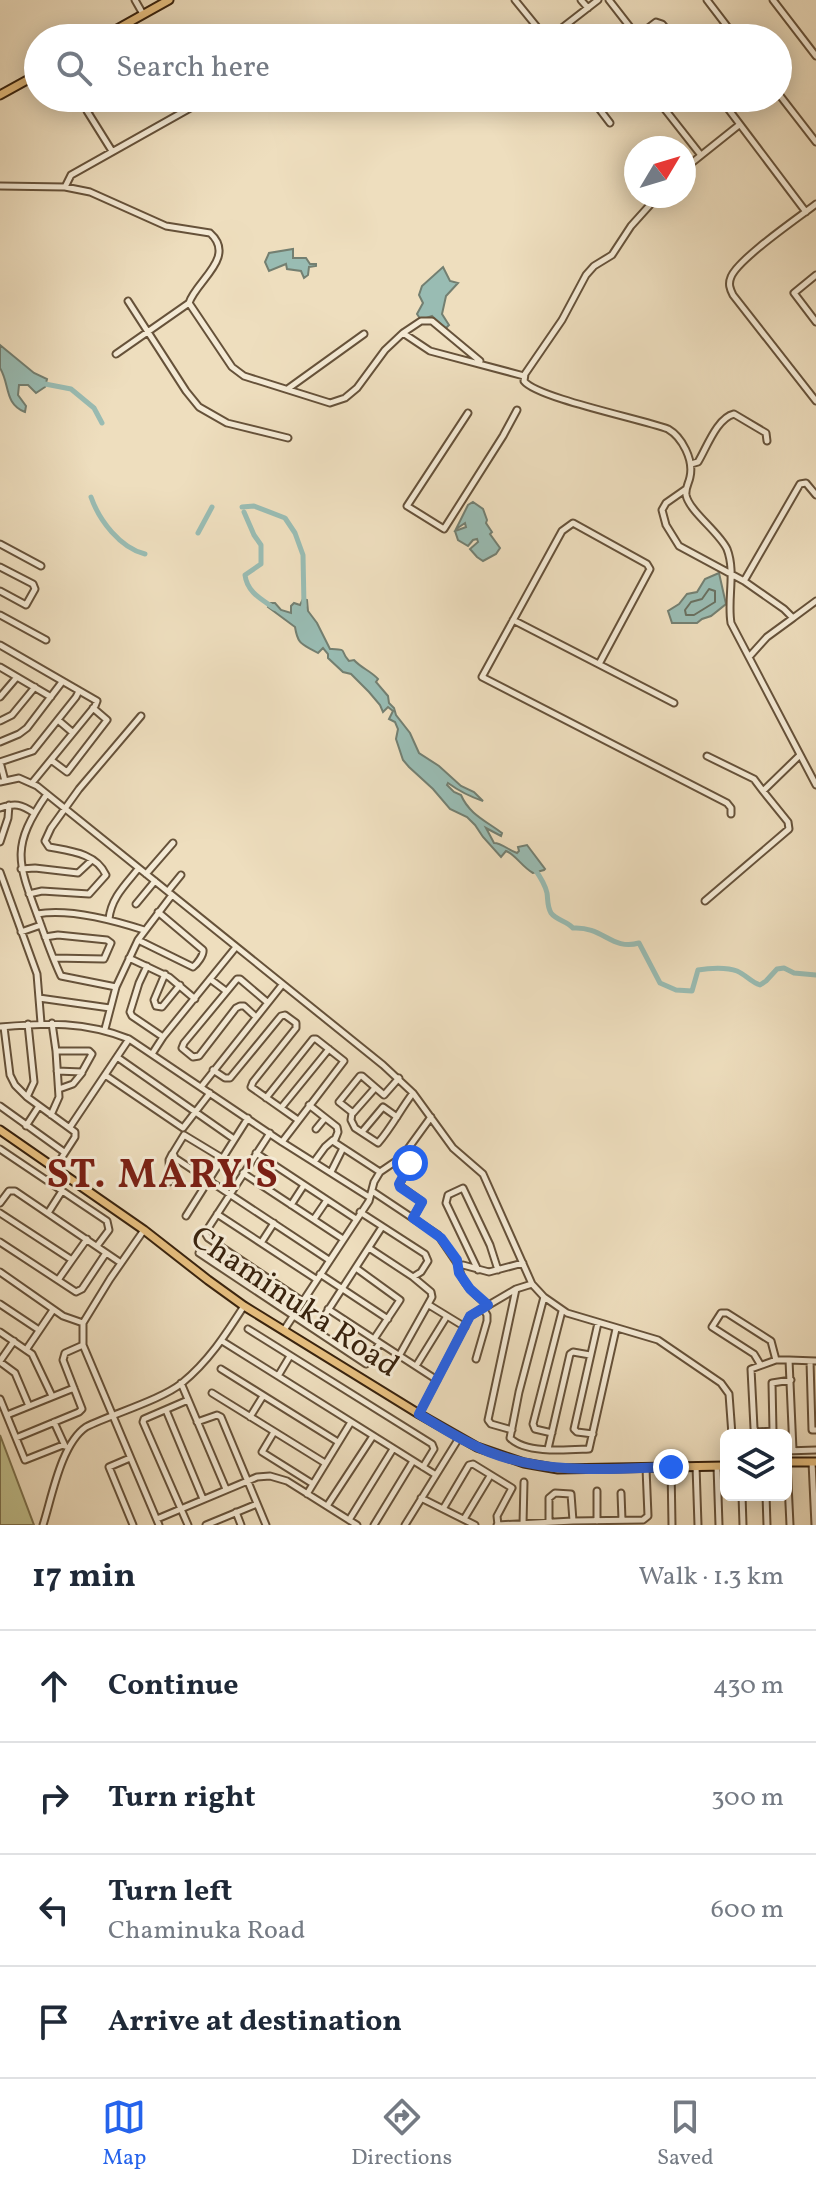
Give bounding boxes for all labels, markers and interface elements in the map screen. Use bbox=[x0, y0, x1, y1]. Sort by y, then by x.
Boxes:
search box bbox=[24, 24, 792, 112]
icon: search bbox=[52, 46, 96, 90]
text: Search here bbox=[116, 47, 270, 89]
north arrow bbox=[624, 136, 696, 208]
route start bbox=[392, 1145, 428, 1181]
district label: ST. MARY'S bbox=[46, 1149, 280, 1205]
street label: Chaminuka Road bbox=[181, 1217, 407, 1389]
map controls bbox=[720, 1429, 792, 1501]
button: layers bbox=[720, 1429, 792, 1501]
route end bbox=[653, 1449, 689, 1485]
text: 17 min bbox=[32, 1554, 136, 1601]
text: Walk · 1.3 km bbox=[638, 1559, 784, 1595]
icon: ahead bbox=[32, 1664, 76, 1708]
text: Continue bbox=[108, 1665, 239, 1707]
text: 430 m bbox=[713, 1668, 784, 1704]
icon: right bbox=[32, 1776, 76, 1820]
text: Turn right bbox=[108, 1777, 256, 1819]
text: 300 m bbox=[711, 1780, 784, 1816]
text: Turn left bbox=[108, 1871, 232, 1913]
icon: left bbox=[32, 1888, 76, 1932]
text: 600 m bbox=[711, 1892, 784, 1928]
text: Chaminuka Road bbox=[108, 1913, 305, 1949]
icon: arrive bbox=[32, 2000, 76, 2044]
text: Arrive at destination bbox=[108, 2001, 402, 2043]
tab: Map bbox=[102, 2095, 146, 2174]
tab: Directions bbox=[351, 2095, 452, 2174]
tab: Saved bbox=[657, 2095, 714, 2174]

